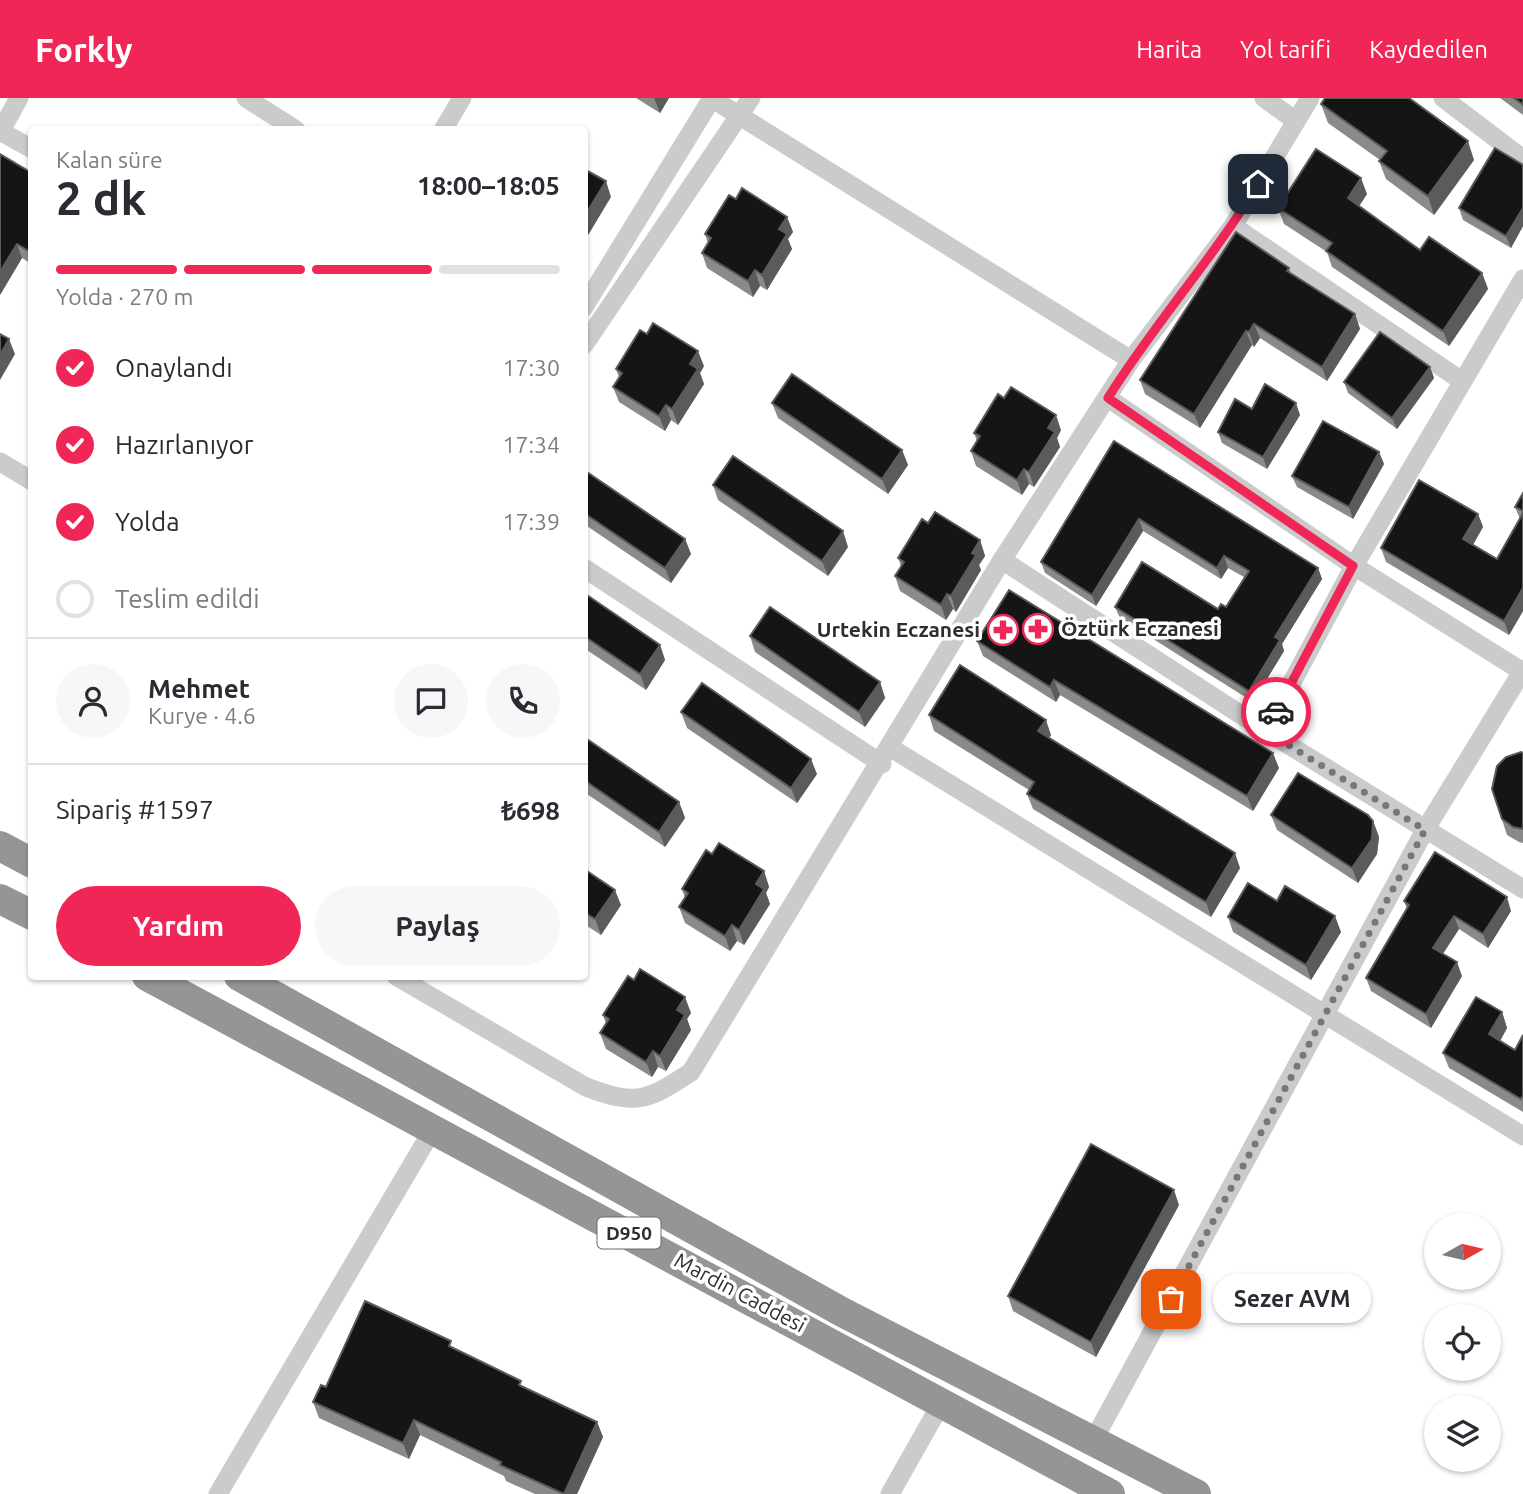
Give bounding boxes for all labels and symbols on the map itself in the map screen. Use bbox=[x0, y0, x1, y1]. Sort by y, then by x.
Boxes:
pin bbox=[1228, 154, 1288, 214]
pharmacy icon: Öztürk Eczanesi bbox=[1021, 612, 1055, 646]
pharmacy icon: Urtekin Eczanesi bbox=[986, 613, 1020, 647]
place label: Öztürk Eczanesi bbox=[1061, 616, 1219, 640]
place label: Urtekin Eczanesi bbox=[817, 617, 980, 641]
courier bbox=[1241, 677, 1311, 747]
north arrow bbox=[1424, 1213, 1502, 1290]
road number: D950 bbox=[598, 1218, 660, 1248]
street label: Mardin Caddesi bbox=[671, 1247, 810, 1337]
pin bbox=[1141, 1269, 1201, 1329]
callout: Sezer AVM bbox=[1213, 1274, 1370, 1324]

